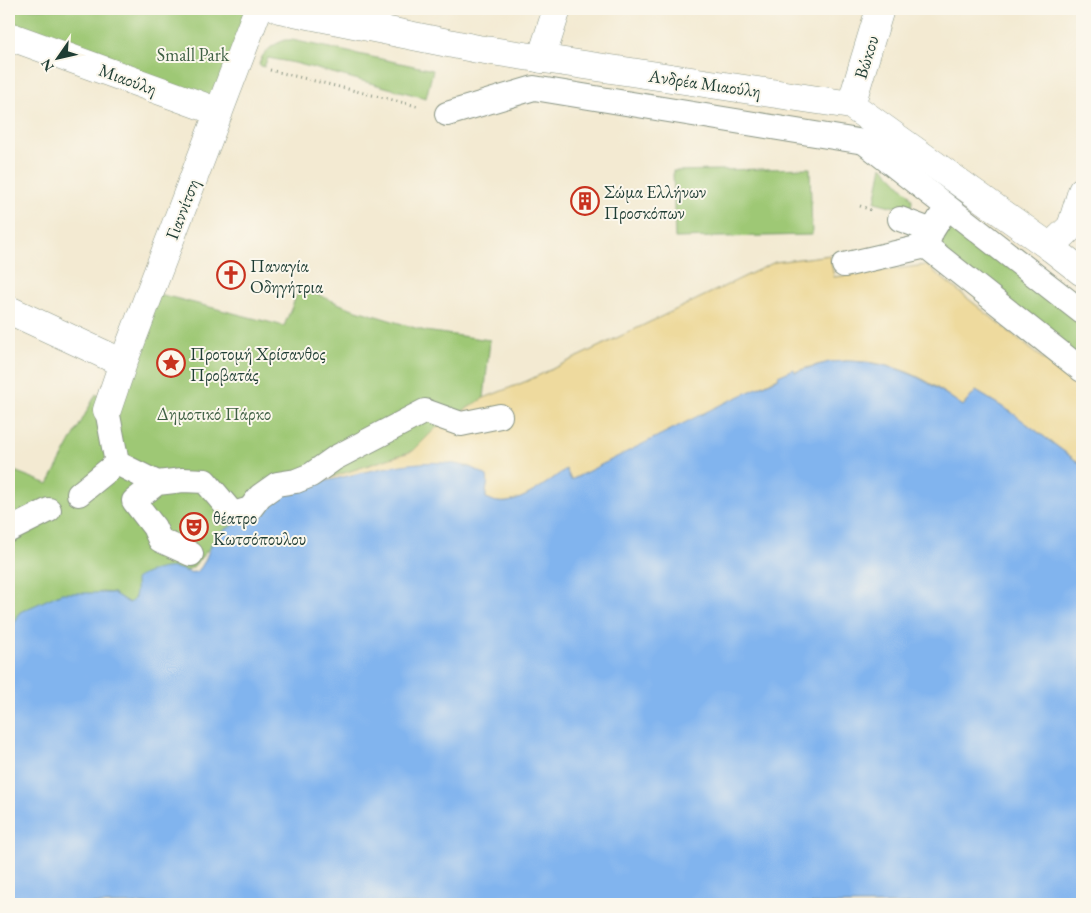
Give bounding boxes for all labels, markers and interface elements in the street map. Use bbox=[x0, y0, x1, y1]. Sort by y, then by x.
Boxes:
north arrow bbox=[32, 32, 82, 82]
street label: Βώκου bbox=[849, 33, 883, 81]
park label: Small Park bbox=[157, 43, 230, 66]
text: N bbox=[36, 55, 58, 75]
street label: Μιαούλη bbox=[96, 58, 160, 100]
street label: Ανδρέα Μιαούλη bbox=[646, 64, 763, 102]
street label: Γιαννίτση bbox=[160, 175, 204, 243]
place label: Σώμα Ελλήνων Προσκόπων bbox=[604, 180, 706, 224]
building icon: Σώμα Ελλήνων Προσκόπων bbox=[570, 186, 600, 216]
place label: Παναγία Οδηγήτρια bbox=[250, 254, 324, 298]
church icon: Παναγία Οδηγήτρια bbox=[216, 260, 246, 290]
place label: Προτομή Χρίσανθος Προβατάς bbox=[190, 342, 326, 386]
place icon: Προτομή Χρίσανθος Προβατάς bbox=[156, 348, 186, 378]
park label: Δημοτικό Πάρκο bbox=[157, 402, 271, 425]
place label: θέατρο Κωτσόπουλου bbox=[213, 506, 306, 550]
theatre icon: θέατρο Κωτσόπουλου bbox=[179, 512, 209, 542]

